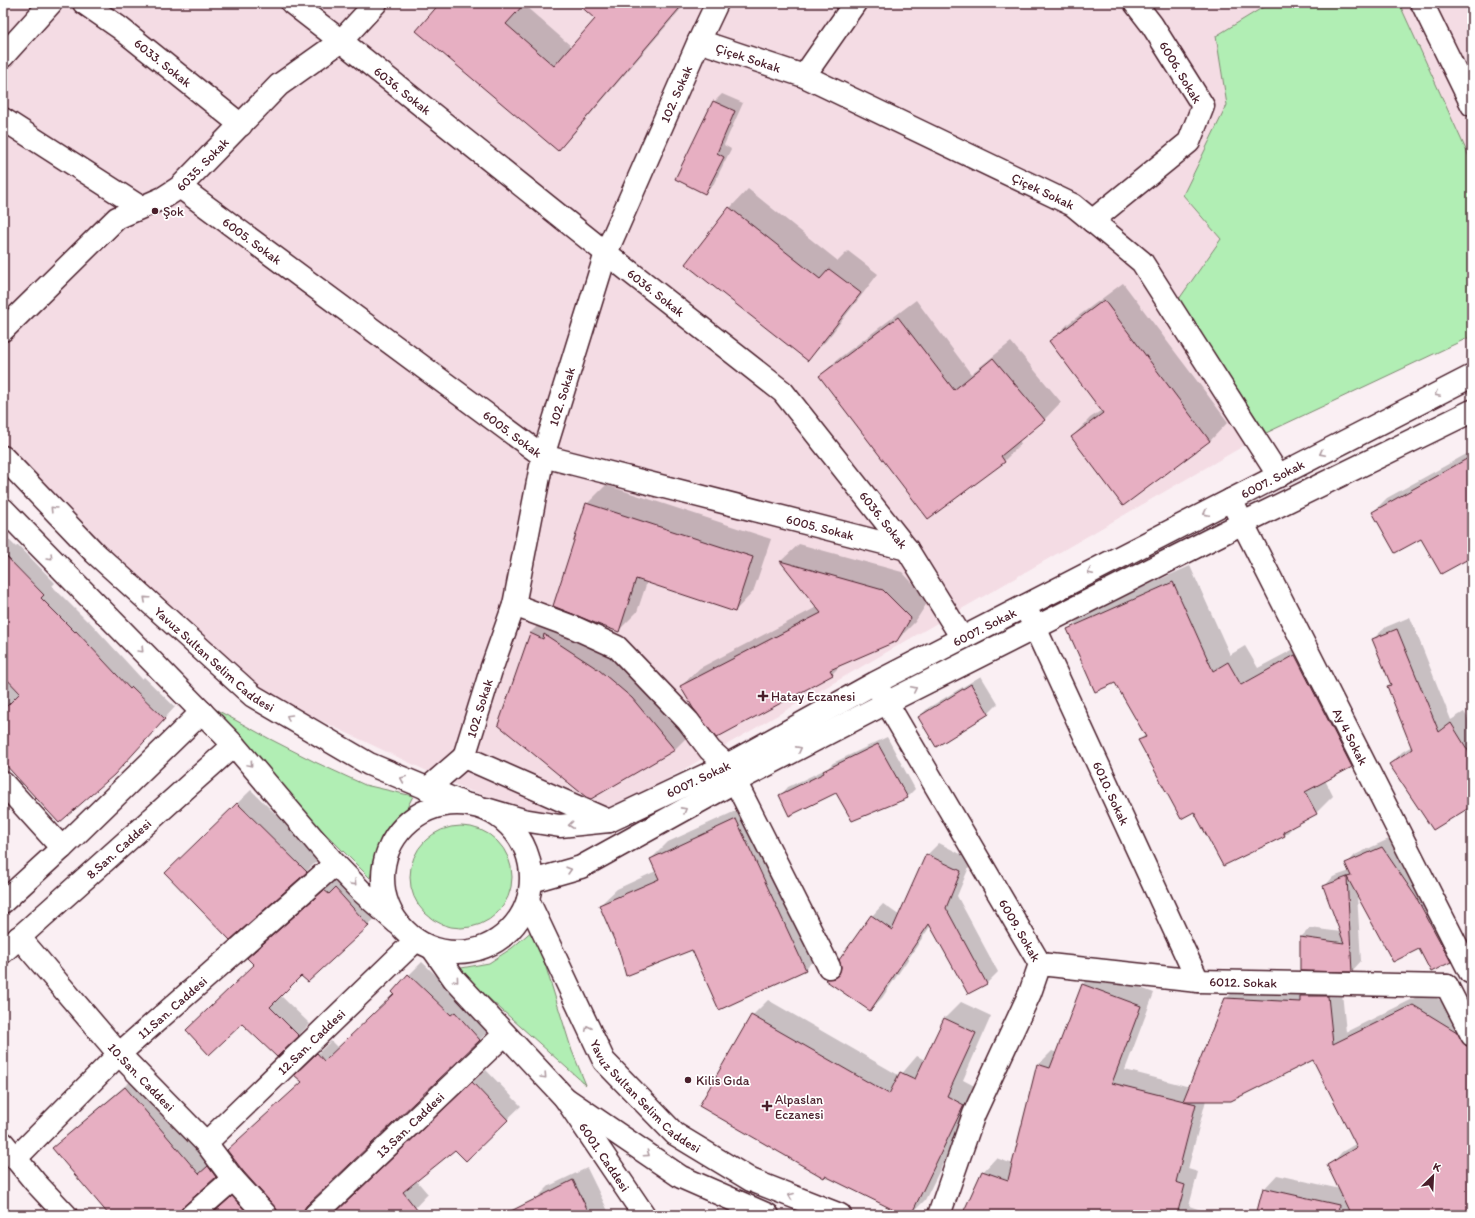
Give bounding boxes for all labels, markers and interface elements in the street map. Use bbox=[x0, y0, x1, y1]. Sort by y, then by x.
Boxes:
street label: 6033. Sokak bbox=[131, 35, 195, 91]
street label: 6006. Sokak bbox=[1156, 39, 1205, 106]
street label: Çiçek Sokak bbox=[714, 40, 783, 76]
street label: 6036. Sokak bbox=[371, 63, 434, 118]
street label: 102. Sokak bbox=[657, 63, 695, 125]
street label: 6035. Sokak bbox=[173, 134, 232, 194]
street label: Çiçek Sokak bbox=[1009, 170, 1077, 213]
place label: Şok bbox=[163, 204, 184, 219]
marker: Şok bbox=[150, 206, 160, 216]
street label: 6005. Sokak bbox=[220, 214, 285, 268]
street label: 6036. Sokak bbox=[624, 266, 688, 320]
street label: 102. Sokak bbox=[546, 365, 578, 428]
one-way arrow bbox=[1434, 389, 1442, 397]
street label: 6005. Sokak bbox=[480, 407, 545, 461]
one-way arrow bbox=[1319, 449, 1326, 456]
street label: 6007. Sokak bbox=[1238, 456, 1307, 502]
street label: 6036. Sokak bbox=[856, 488, 911, 552]
one-way arrow bbox=[50, 506, 58, 514]
one-way arrow bbox=[1203, 508, 1210, 515]
street label: 6005. Sokak bbox=[785, 511, 856, 543]
one-way arrow bbox=[45, 552, 53, 560]
one-way arrow bbox=[1087, 567, 1095, 575]
one-way arrow bbox=[143, 597, 151, 604]
street label: Yavuz Sultan Selim Caddesi bbox=[151, 604, 277, 715]
street label: 6007. Sokak bbox=[950, 605, 1019, 650]
one-way arrow bbox=[136, 645, 143, 653]
street label: 102. Sokak bbox=[463, 677, 496, 740]
one-way arrow bbox=[910, 686, 917, 694]
place label: Hatay Eczanesi bbox=[771, 689, 855, 704]
marker: Hatay Eczanesi bbox=[758, 691, 768, 701]
street label: Ay 4 Sokak bbox=[1330, 706, 1371, 768]
one-way arrow bbox=[286, 715, 293, 722]
one-way arrow bbox=[794, 746, 802, 753]
street label: 6007. Sokak bbox=[664, 757, 733, 801]
one-way arrow bbox=[245, 759, 252, 767]
street label: 6010. Sokak bbox=[1090, 759, 1132, 828]
one-way arrow bbox=[400, 776, 408, 784]
one-way arrow bbox=[680, 807, 687, 815]
street label: 8.San. Caddesi bbox=[83, 816, 154, 882]
one-way arrow bbox=[568, 820, 574, 829]
one-way arrow bbox=[565, 866, 572, 875]
one-way arrow bbox=[349, 878, 356, 886]
street label: 6009. Sokak bbox=[996, 897, 1044, 965]
street label: 11.San. Caddesi bbox=[135, 973, 210, 1042]
street label: 6012. Sokak bbox=[1209, 974, 1277, 991]
one-way arrow bbox=[451, 976, 458, 983]
street label: 12.San. Caddesi bbox=[275, 1006, 348, 1078]
one-way arrow bbox=[585, 1024, 593, 1032]
street label: Yavuz Sultan Selim Caddesi bbox=[587, 1037, 703, 1156]
street label: 10.San. Caddesi bbox=[105, 1040, 178, 1114]
one-way arrow bbox=[539, 1071, 547, 1079]
place label: Kilis Gıda bbox=[696, 1073, 750, 1088]
marker: Kilis Gıda bbox=[683, 1075, 693, 1085]
street label: 13.San. Caddesi bbox=[373, 1089, 447, 1161]
place label: Alpaslan Eczanesi bbox=[775, 1092, 824, 1122]
marker: Alpaslan Eczanesi bbox=[762, 1101, 772, 1111]
street label: 6001. Caddesi bbox=[576, 1120, 633, 1194]
one-way arrow bbox=[643, 1149, 650, 1156]
north arrow bbox=[1413, 1156, 1453, 1196]
text: K bbox=[1431, 1160, 1444, 1175]
one-way arrow bbox=[787, 1192, 794, 1200]

